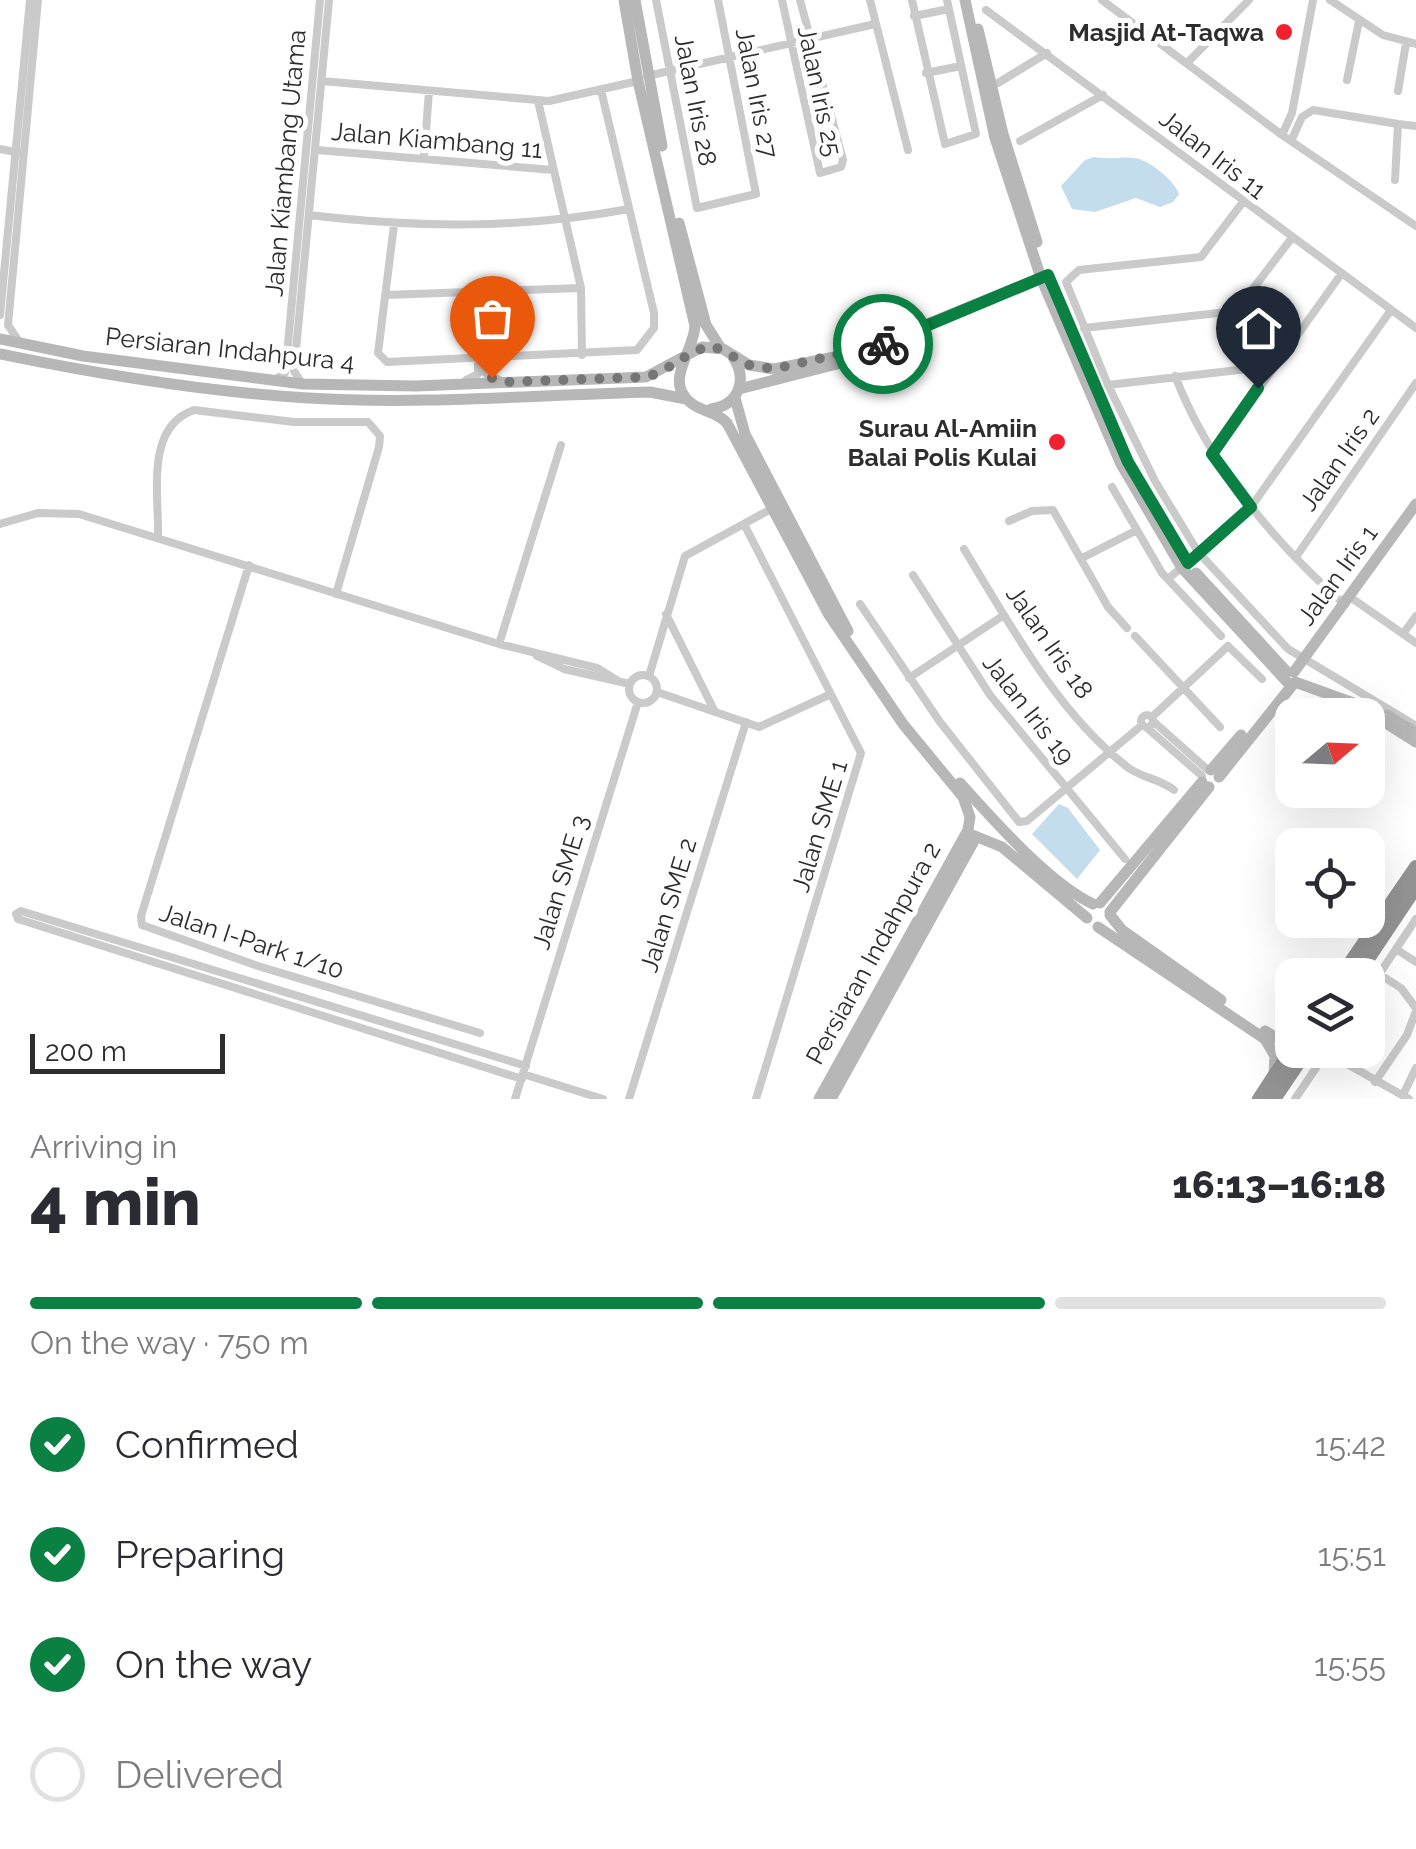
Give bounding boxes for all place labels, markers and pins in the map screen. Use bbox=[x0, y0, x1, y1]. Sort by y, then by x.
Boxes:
place label: Masjid At-Taqwa bbox=[1068, 17, 1264, 47]
marker: Masjid At-Taqwa bbox=[1273, 21, 1295, 43]
pin bbox=[450, 276, 535, 379]
pin bbox=[1216, 286, 1301, 389]
place label: Surau Al-Amiin Balai Polis Kulai bbox=[847, 413, 1037, 472]
marker: Surau Al-Amiin Balai Polis Kulai bbox=[1046, 431, 1068, 453]

